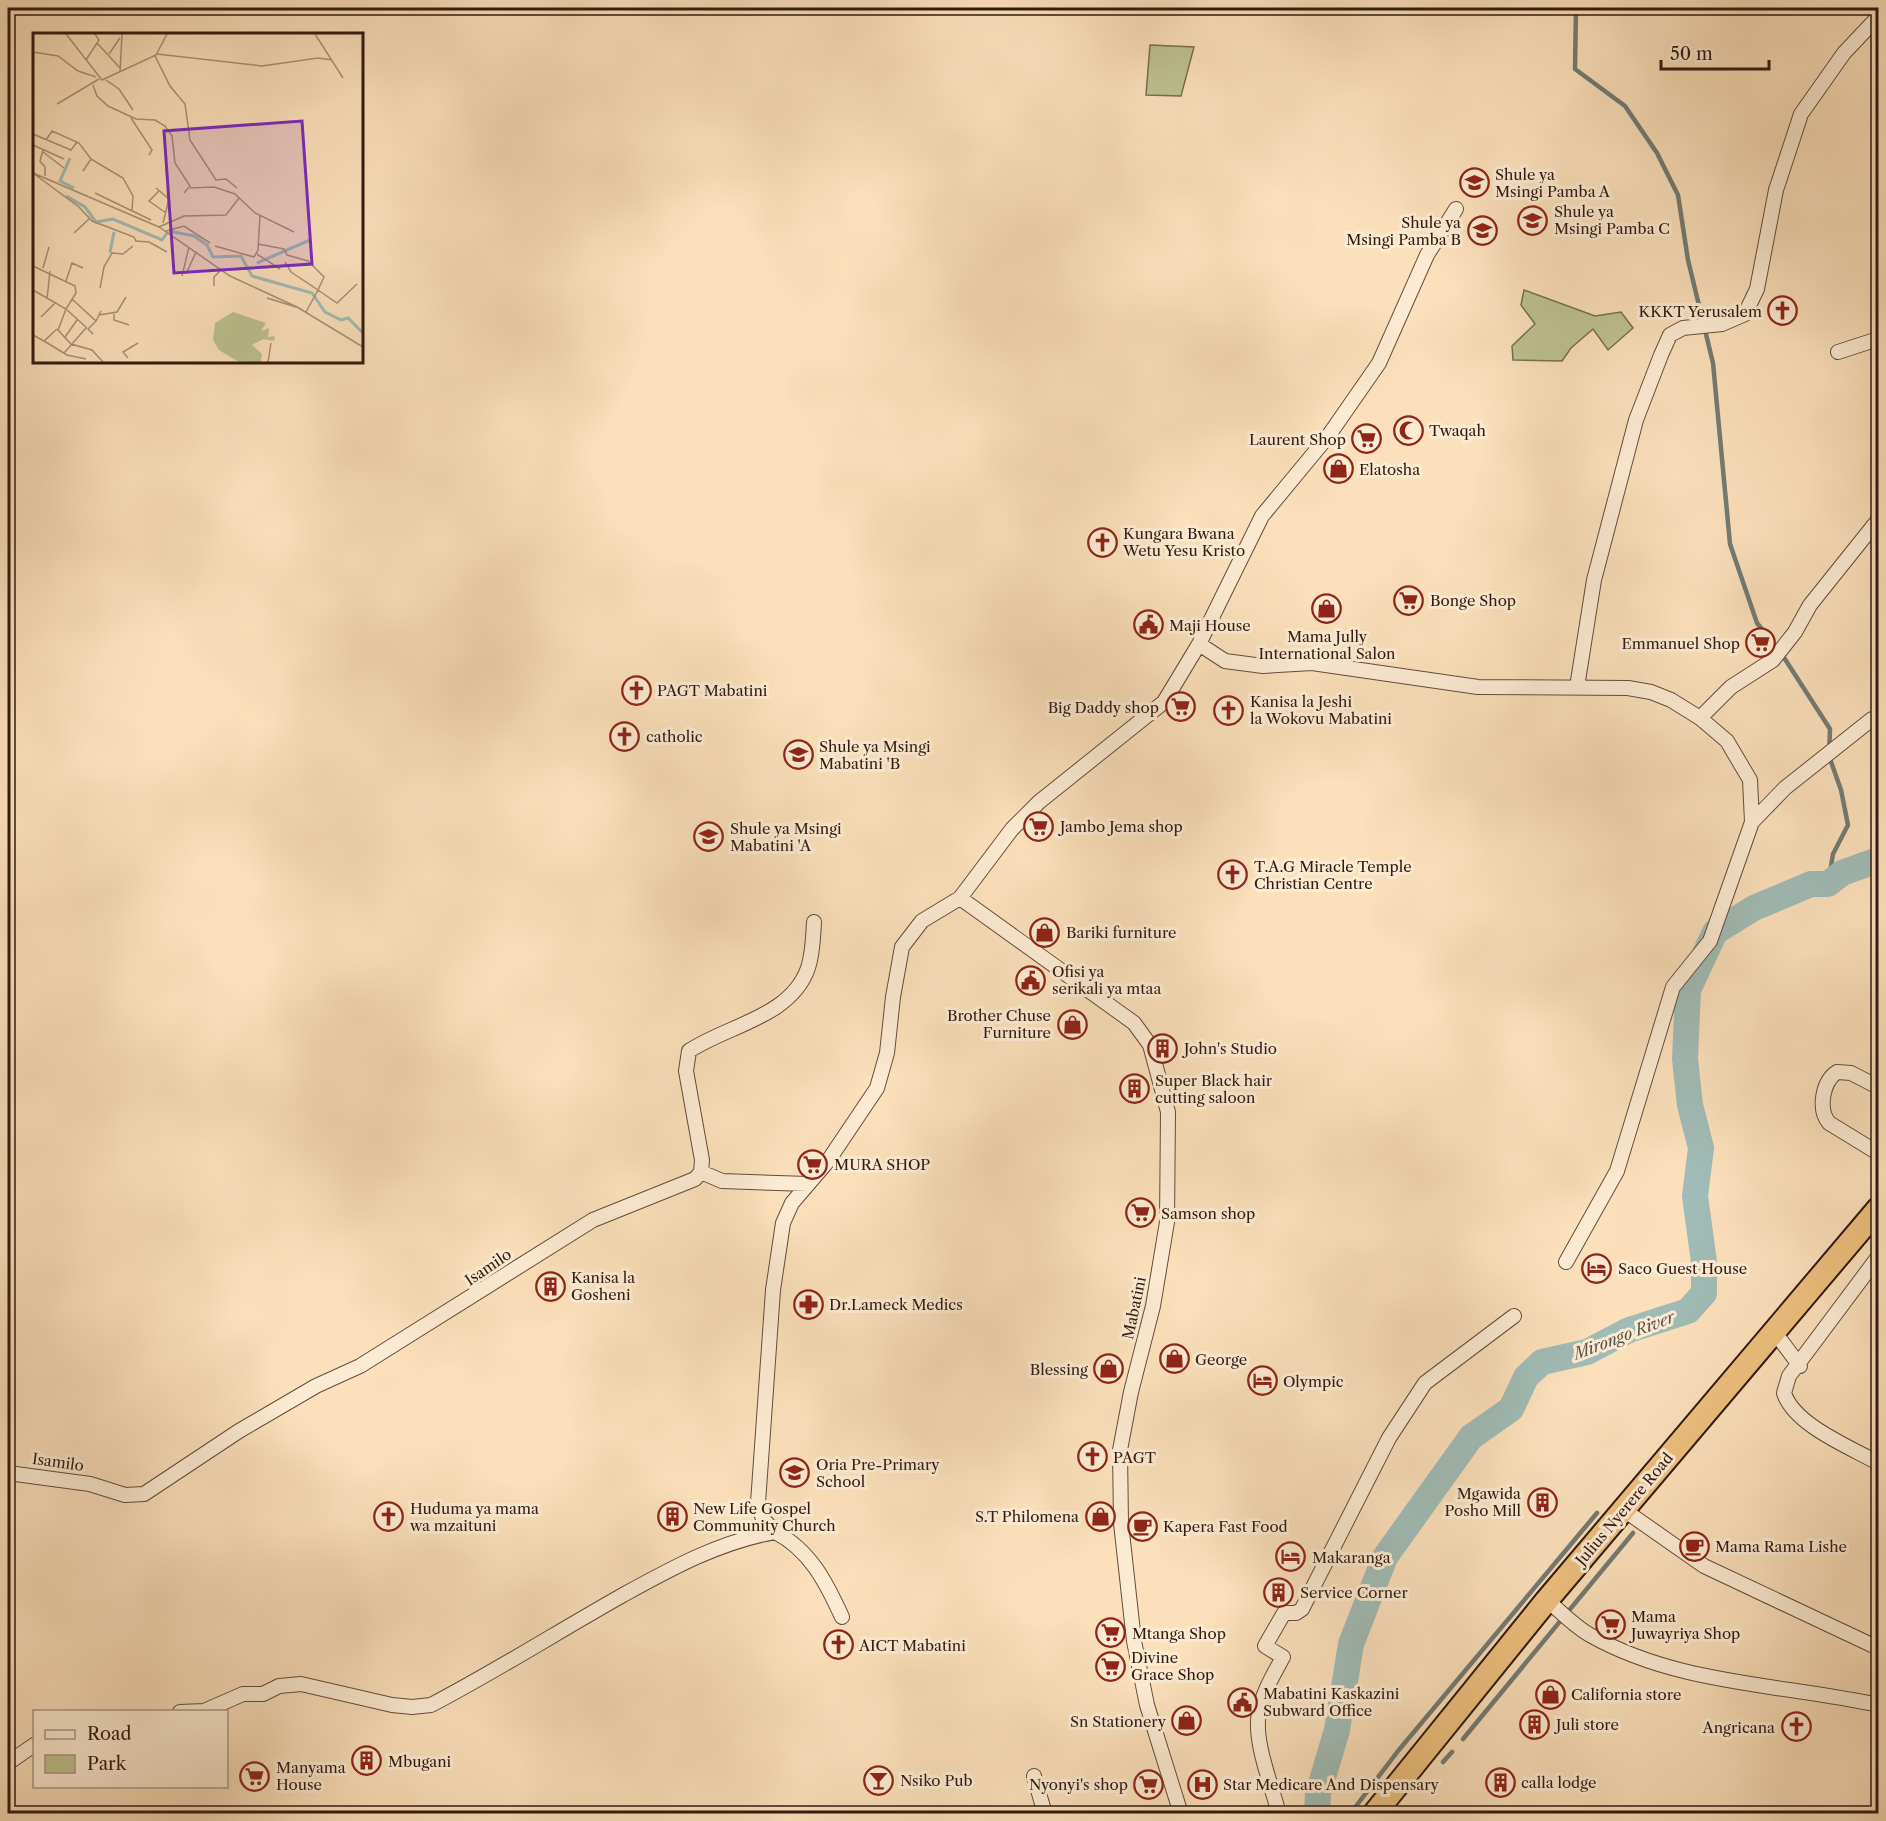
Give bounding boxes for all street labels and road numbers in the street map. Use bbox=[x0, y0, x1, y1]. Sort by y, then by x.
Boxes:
street label: Isamilo bbox=[461, 1245, 515, 1289]
street label: Mabatini bbox=[1118, 1274, 1150, 1341]
street label: Isamilo bbox=[31, 1449, 85, 1475]
street label: Julius Nyerere Road bbox=[1570, 1449, 1677, 1571]

